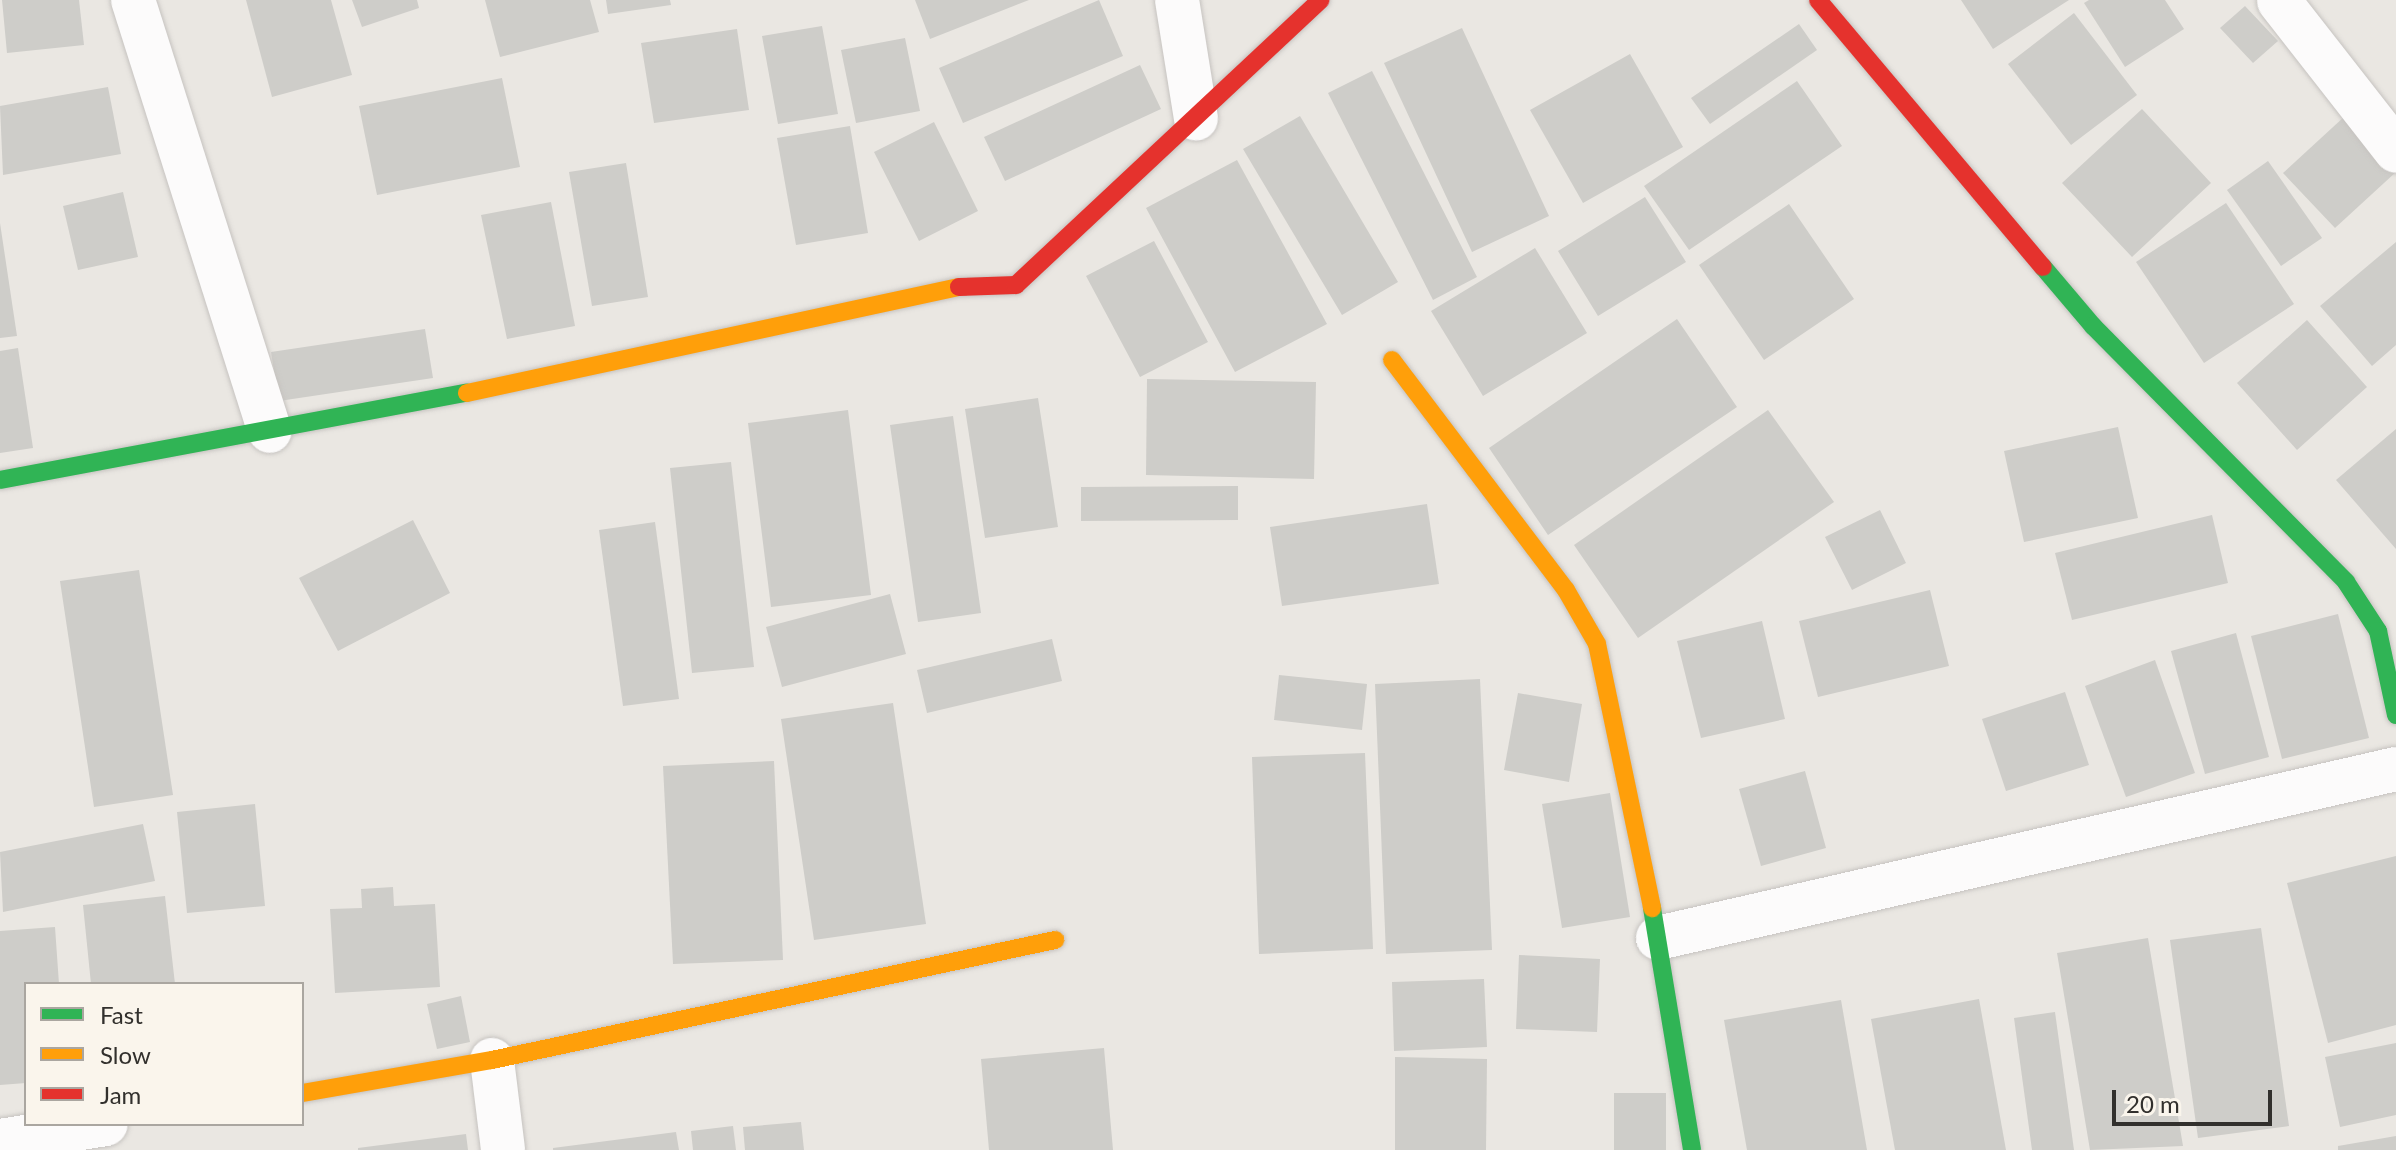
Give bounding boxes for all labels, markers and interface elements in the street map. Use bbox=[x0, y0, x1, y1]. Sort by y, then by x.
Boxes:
legend bbox=[24, 982, 304, 1126]
text: Fast bbox=[100, 1000, 143, 1029]
text: Slow bbox=[100, 1040, 151, 1069]
scale bar bbox=[2116, 1074, 2276, 1124]
text: Jam bbox=[100, 1080, 141, 1109]
text: 20 m bbox=[2126, 1089, 2180, 1118]

